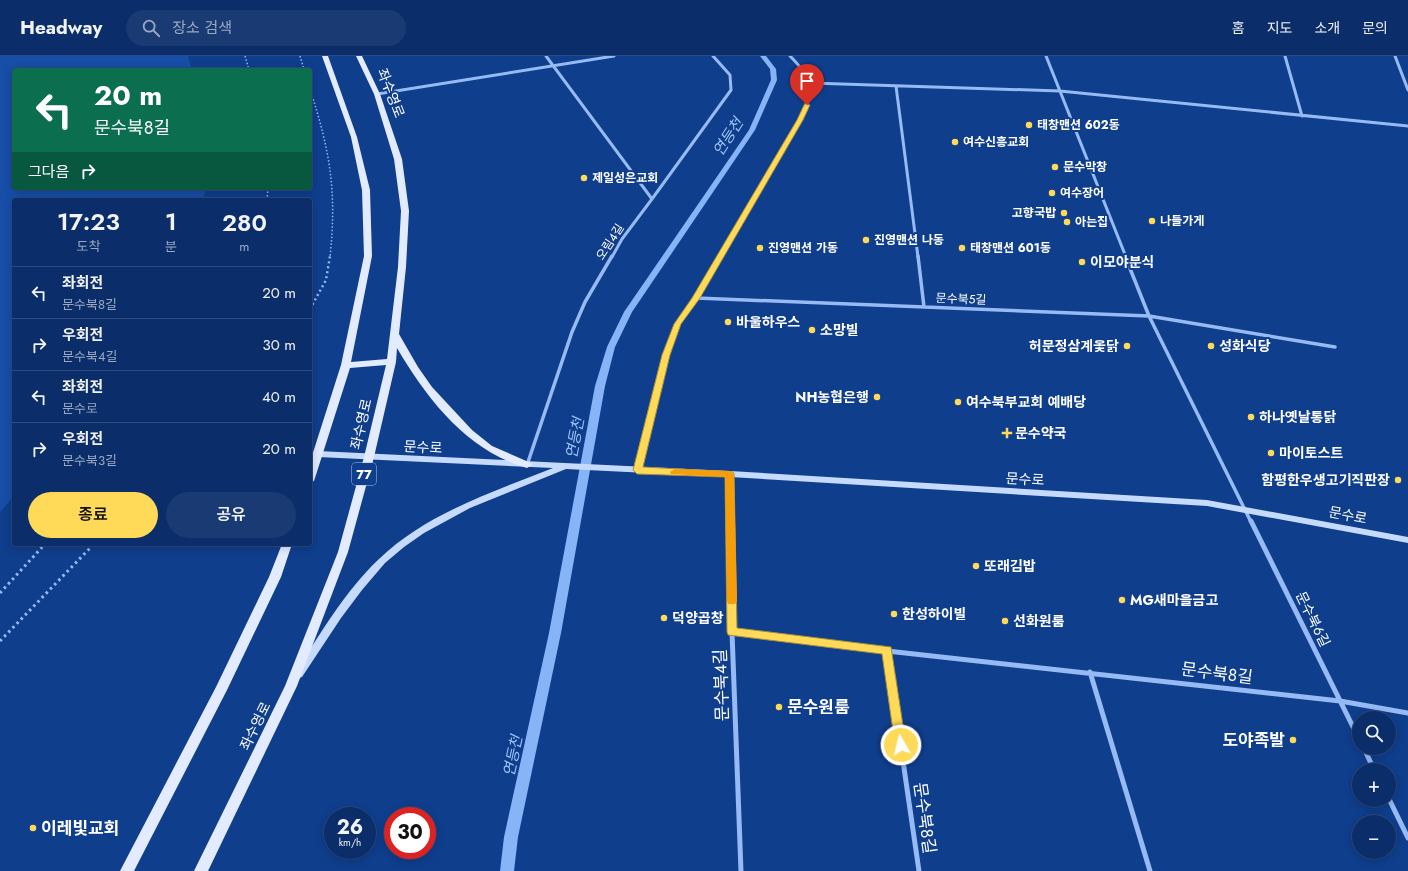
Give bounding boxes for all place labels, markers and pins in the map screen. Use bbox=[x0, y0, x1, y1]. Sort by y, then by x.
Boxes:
pin bbox=[790, 64, 824, 105]
place label: 태창맨션 602동 bbox=[1037, 116, 1120, 134]
marker: 태창맨션 602동 bbox=[1024, 120, 1034, 130]
place label: 여수신흥교회 bbox=[963, 133, 1029, 151]
marker: 여수신흥교회 bbox=[950, 137, 960, 147]
place label: 문수막창 bbox=[1063, 158, 1107, 176]
marker: 문수막창 bbox=[1050, 162, 1060, 172]
place label: 제일성은교회 bbox=[592, 169, 658, 187]
marker: 제일성은교회 bbox=[579, 173, 589, 183]
place label: 여수장어 bbox=[1060, 184, 1104, 202]
marker: 여수장어 bbox=[1047, 188, 1057, 198]
place label: 고향국밥 bbox=[1012, 204, 1056, 222]
marker: 고향국밥 bbox=[1059, 208, 1069, 218]
place label: 나들가게 bbox=[1160, 212, 1204, 230]
place label: 아는집 bbox=[1075, 213, 1108, 231]
marker: 나들가게 bbox=[1147, 216, 1157, 226]
marker: 아는집 bbox=[1062, 217, 1072, 227]
place label: 진영맨션 나동 bbox=[874, 231, 944, 249]
marker: 진영맨션 나동 bbox=[861, 235, 871, 245]
place label: 진영맨션 가동 bbox=[768, 239, 838, 257]
place label: 태창맨션 601동 bbox=[970, 239, 1051, 257]
marker: 진영맨션 가동 bbox=[755, 243, 765, 253]
marker: 태창맨션 601동 bbox=[957, 243, 967, 253]
place label: 이모야분식 bbox=[1090, 252, 1154, 272]
marker: 이모야분식 bbox=[1077, 257, 1087, 267]
place label: 바울하우스 bbox=[736, 312, 801, 332]
marker: 바울하우스 bbox=[723, 317, 733, 327]
place label: 소망빌 bbox=[820, 320, 859, 340]
marker: 소망빌 bbox=[807, 325, 817, 335]
place label: 허문정삼계옻닭 bbox=[1029, 336, 1119, 356]
place label: 성화식당 bbox=[1219, 336, 1271, 356]
marker: 허문정삼계옻닭 bbox=[1122, 341, 1132, 351]
marker: 성화식당 bbox=[1206, 341, 1216, 351]
place label: NH농협은행 bbox=[795, 387, 869, 407]
marker: NH농협은행 bbox=[872, 392, 882, 402]
place label: 여수북부교회 예배당 bbox=[966, 392, 1086, 412]
marker: 여수북부교회 예배당 bbox=[953, 397, 963, 407]
place label: 하나옛날통닭 bbox=[1259, 407, 1336, 427]
marker: 하나옛날통닭 bbox=[1246, 412, 1256, 422]
place label: 문수약국 bbox=[1015, 423, 1067, 443]
marker: 문수약국 bbox=[1002, 428, 1012, 438]
place label: 마이토스트 bbox=[1279, 443, 1344, 463]
marker: 마이토스트 bbox=[1266, 448, 1276, 458]
place label: 함평한우생고기직판장 bbox=[1261, 470, 1390, 490]
marker: 함평한우생고기직판장 bbox=[1393, 475, 1403, 485]
place label: 또래김밥 bbox=[984, 556, 1036, 576]
marker: 또래김밥 bbox=[971, 561, 981, 571]
place label: MG새마을금고 bbox=[1130, 590, 1218, 610]
marker: MG새마을금고 bbox=[1117, 595, 1127, 605]
place label: 한성하이빌 bbox=[902, 604, 966, 624]
place label: 덕양곱창 bbox=[672, 608, 724, 628]
marker: 한성하이빌 bbox=[889, 609, 899, 619]
place label: 선화원룸 bbox=[1013, 611, 1065, 631]
marker: 덕양곱창 bbox=[659, 613, 669, 623]
marker: 선화원룸 bbox=[1000, 616, 1010, 626]
place label: 문수원룸 bbox=[787, 695, 850, 719]
marker: 문수원룸 bbox=[774, 702, 784, 712]
place label: 도야족발 bbox=[1222, 728, 1285, 752]
marker: 도야족발 bbox=[1288, 735, 1298, 745]
place label: 이레빛교회 bbox=[41, 816, 119, 840]
marker: 이레빛교회 bbox=[28, 823, 38, 833]

